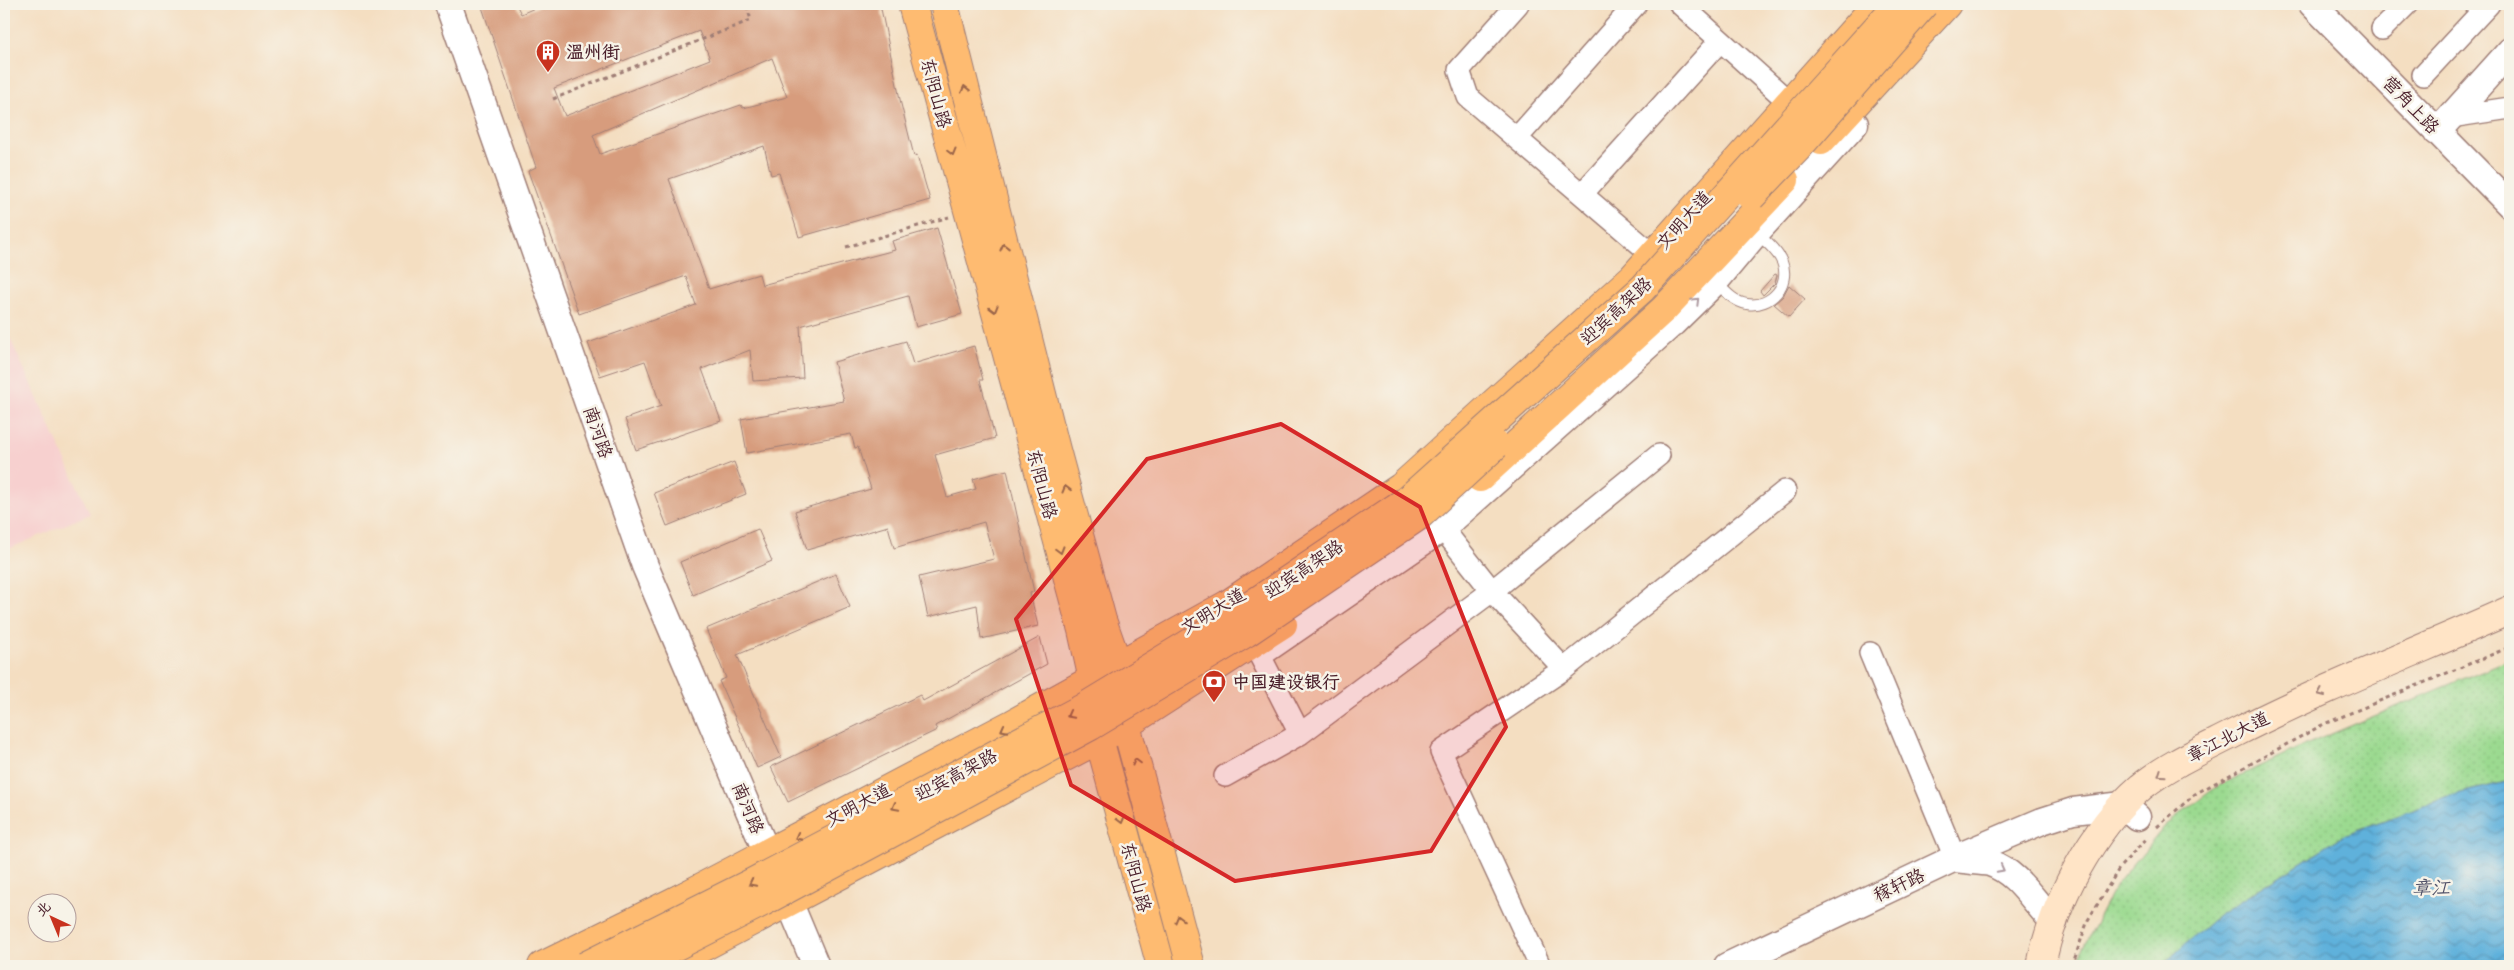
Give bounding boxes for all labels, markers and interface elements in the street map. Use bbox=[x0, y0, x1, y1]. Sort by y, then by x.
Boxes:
building icon: 温州街 bbox=[535, 39, 561, 73]
place label: 温州街 bbox=[566, 42, 620, 63]
street label: 东阳山路 bbox=[916, 56, 955, 131]
street label: 营角上路 bbox=[2378, 72, 2443, 139]
one-way arrow bbox=[960, 84, 971, 93]
one-way arrow bbox=[946, 148, 957, 156]
street label: 文明大道 bbox=[1652, 187, 1716, 254]
one-way arrow bbox=[999, 242, 1010, 251]
street label: 迎宾高架路 bbox=[1576, 273, 1656, 350]
one-way arrow bbox=[1690, 298, 1699, 307]
one-way arrow bbox=[989, 304, 999, 312]
street label: 南河路 bbox=[579, 403, 616, 461]
street label: 东阳山路 bbox=[1022, 447, 1061, 522]
one-way arrow bbox=[1062, 485, 1072, 493]
street label: 迎宾高架路 bbox=[1261, 536, 1347, 603]
one-way arrow bbox=[1054, 546, 1064, 554]
street label: 文明大道 bbox=[1177, 584, 1250, 639]
bank icon: 中国建设银行 bbox=[1201, 669, 1227, 703]
place label: 中国建设银行 bbox=[1232, 672, 1340, 693]
one-way arrow bbox=[2317, 687, 2326, 698]
street label: 章江北大道 bbox=[2183, 708, 2273, 767]
one-way arrow bbox=[1066, 709, 1075, 719]
one-way arrow bbox=[1000, 722, 1009, 732]
street label: 迎宾高架路 bbox=[912, 745, 1001, 806]
one-way arrow bbox=[1132, 759, 1142, 767]
one-way arrow bbox=[2157, 768, 2166, 777]
street label: 南河路 bbox=[727, 779, 768, 837]
street label: 文明大道 bbox=[822, 779, 895, 832]
one-way arrow bbox=[892, 801, 901, 811]
one-way arrow bbox=[1115, 816, 1126, 824]
one-way arrow bbox=[794, 831, 803, 841]
street label: 东阳山路 bbox=[1116, 840, 1155, 915]
one-way arrow bbox=[1996, 863, 2005, 873]
street label: 稼轩路 bbox=[1870, 865, 1928, 906]
one-way arrow bbox=[748, 877, 757, 887]
water label: 章江 bbox=[2412, 877, 2451, 900]
north arrow bbox=[28, 892, 78, 942]
text: 北 bbox=[32, 898, 54, 920]
one-way arrow bbox=[1174, 916, 1184, 924]

